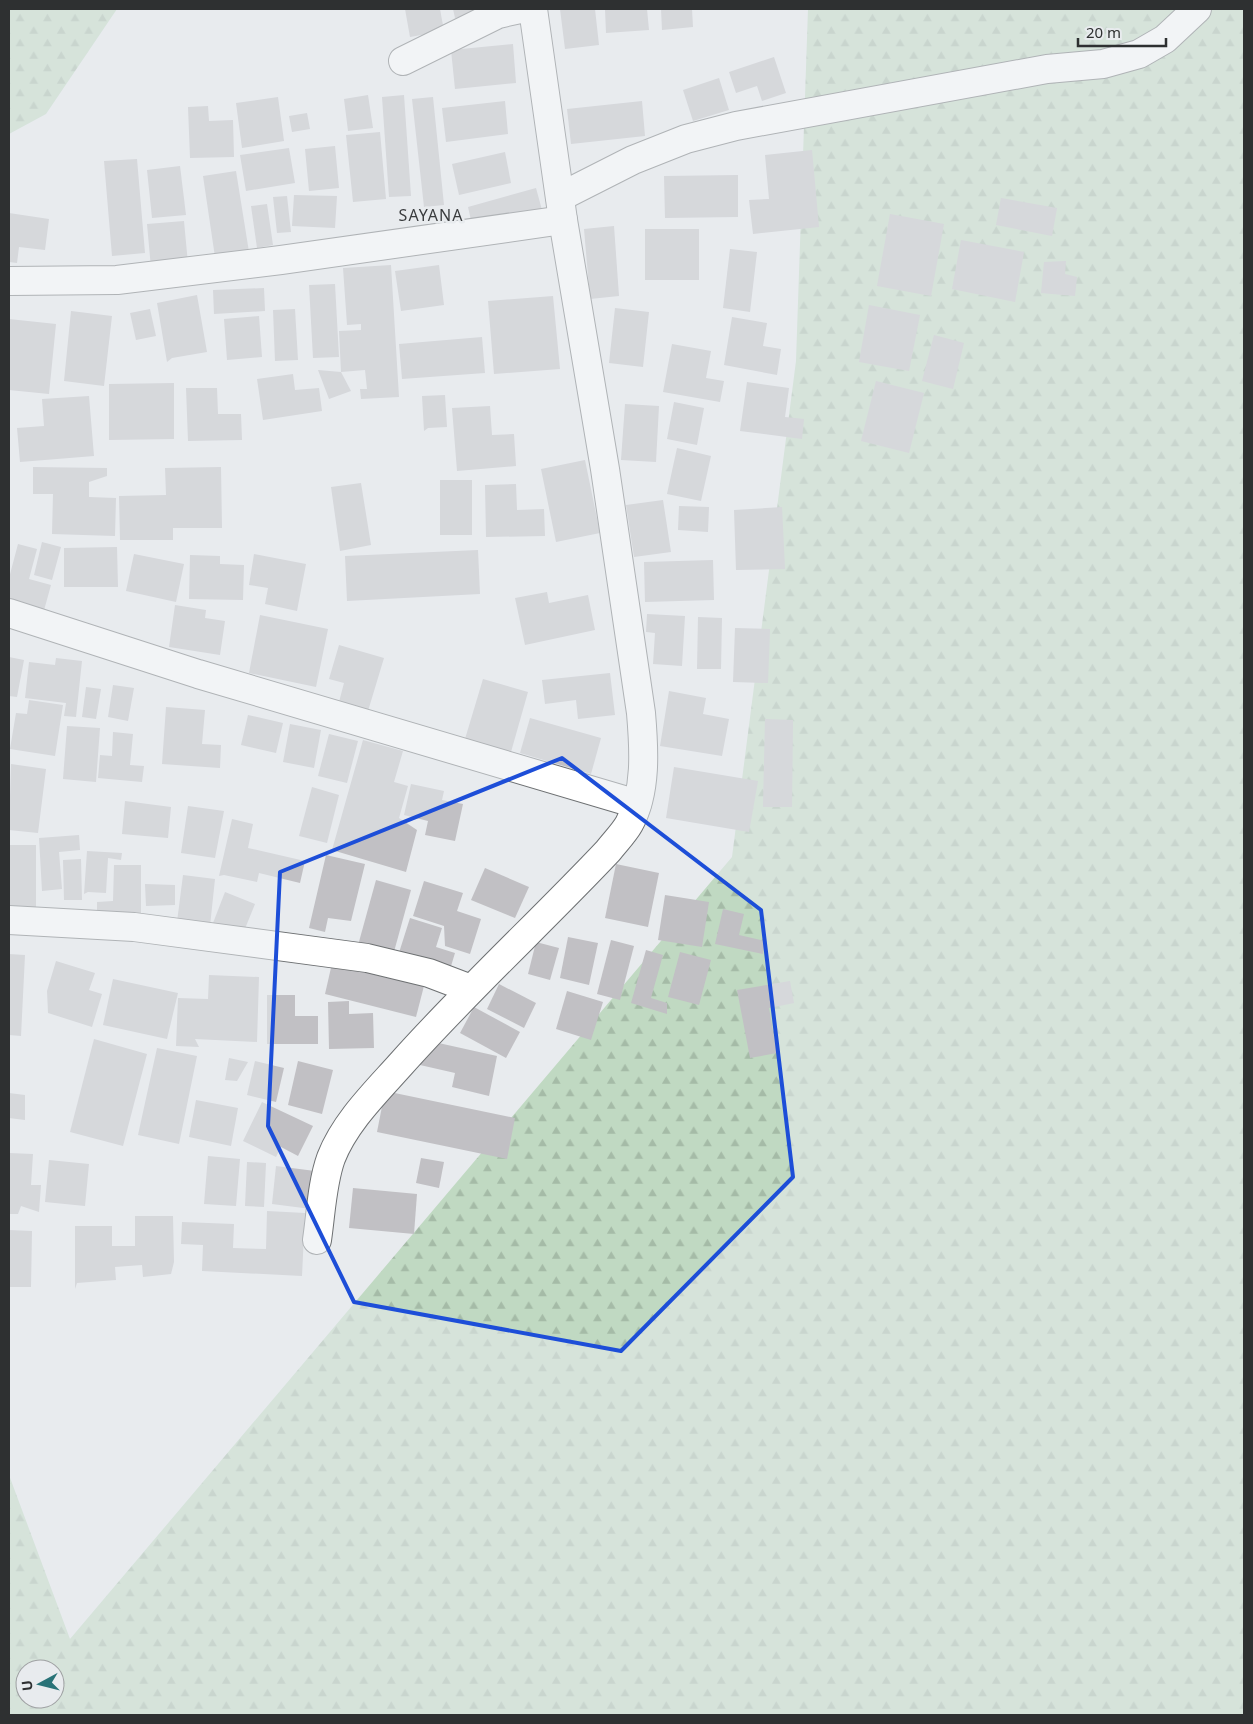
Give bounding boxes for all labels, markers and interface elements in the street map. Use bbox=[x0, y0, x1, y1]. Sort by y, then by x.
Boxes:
scale bar bbox=[1078, 15, 1166, 47]
text: 20 m bbox=[1086, 22, 1121, 42]
district label: SAYANA bbox=[399, 204, 463, 226]
north arrow bbox=[15, 1659, 65, 1709]
text: U bbox=[17, 1679, 37, 1692]

